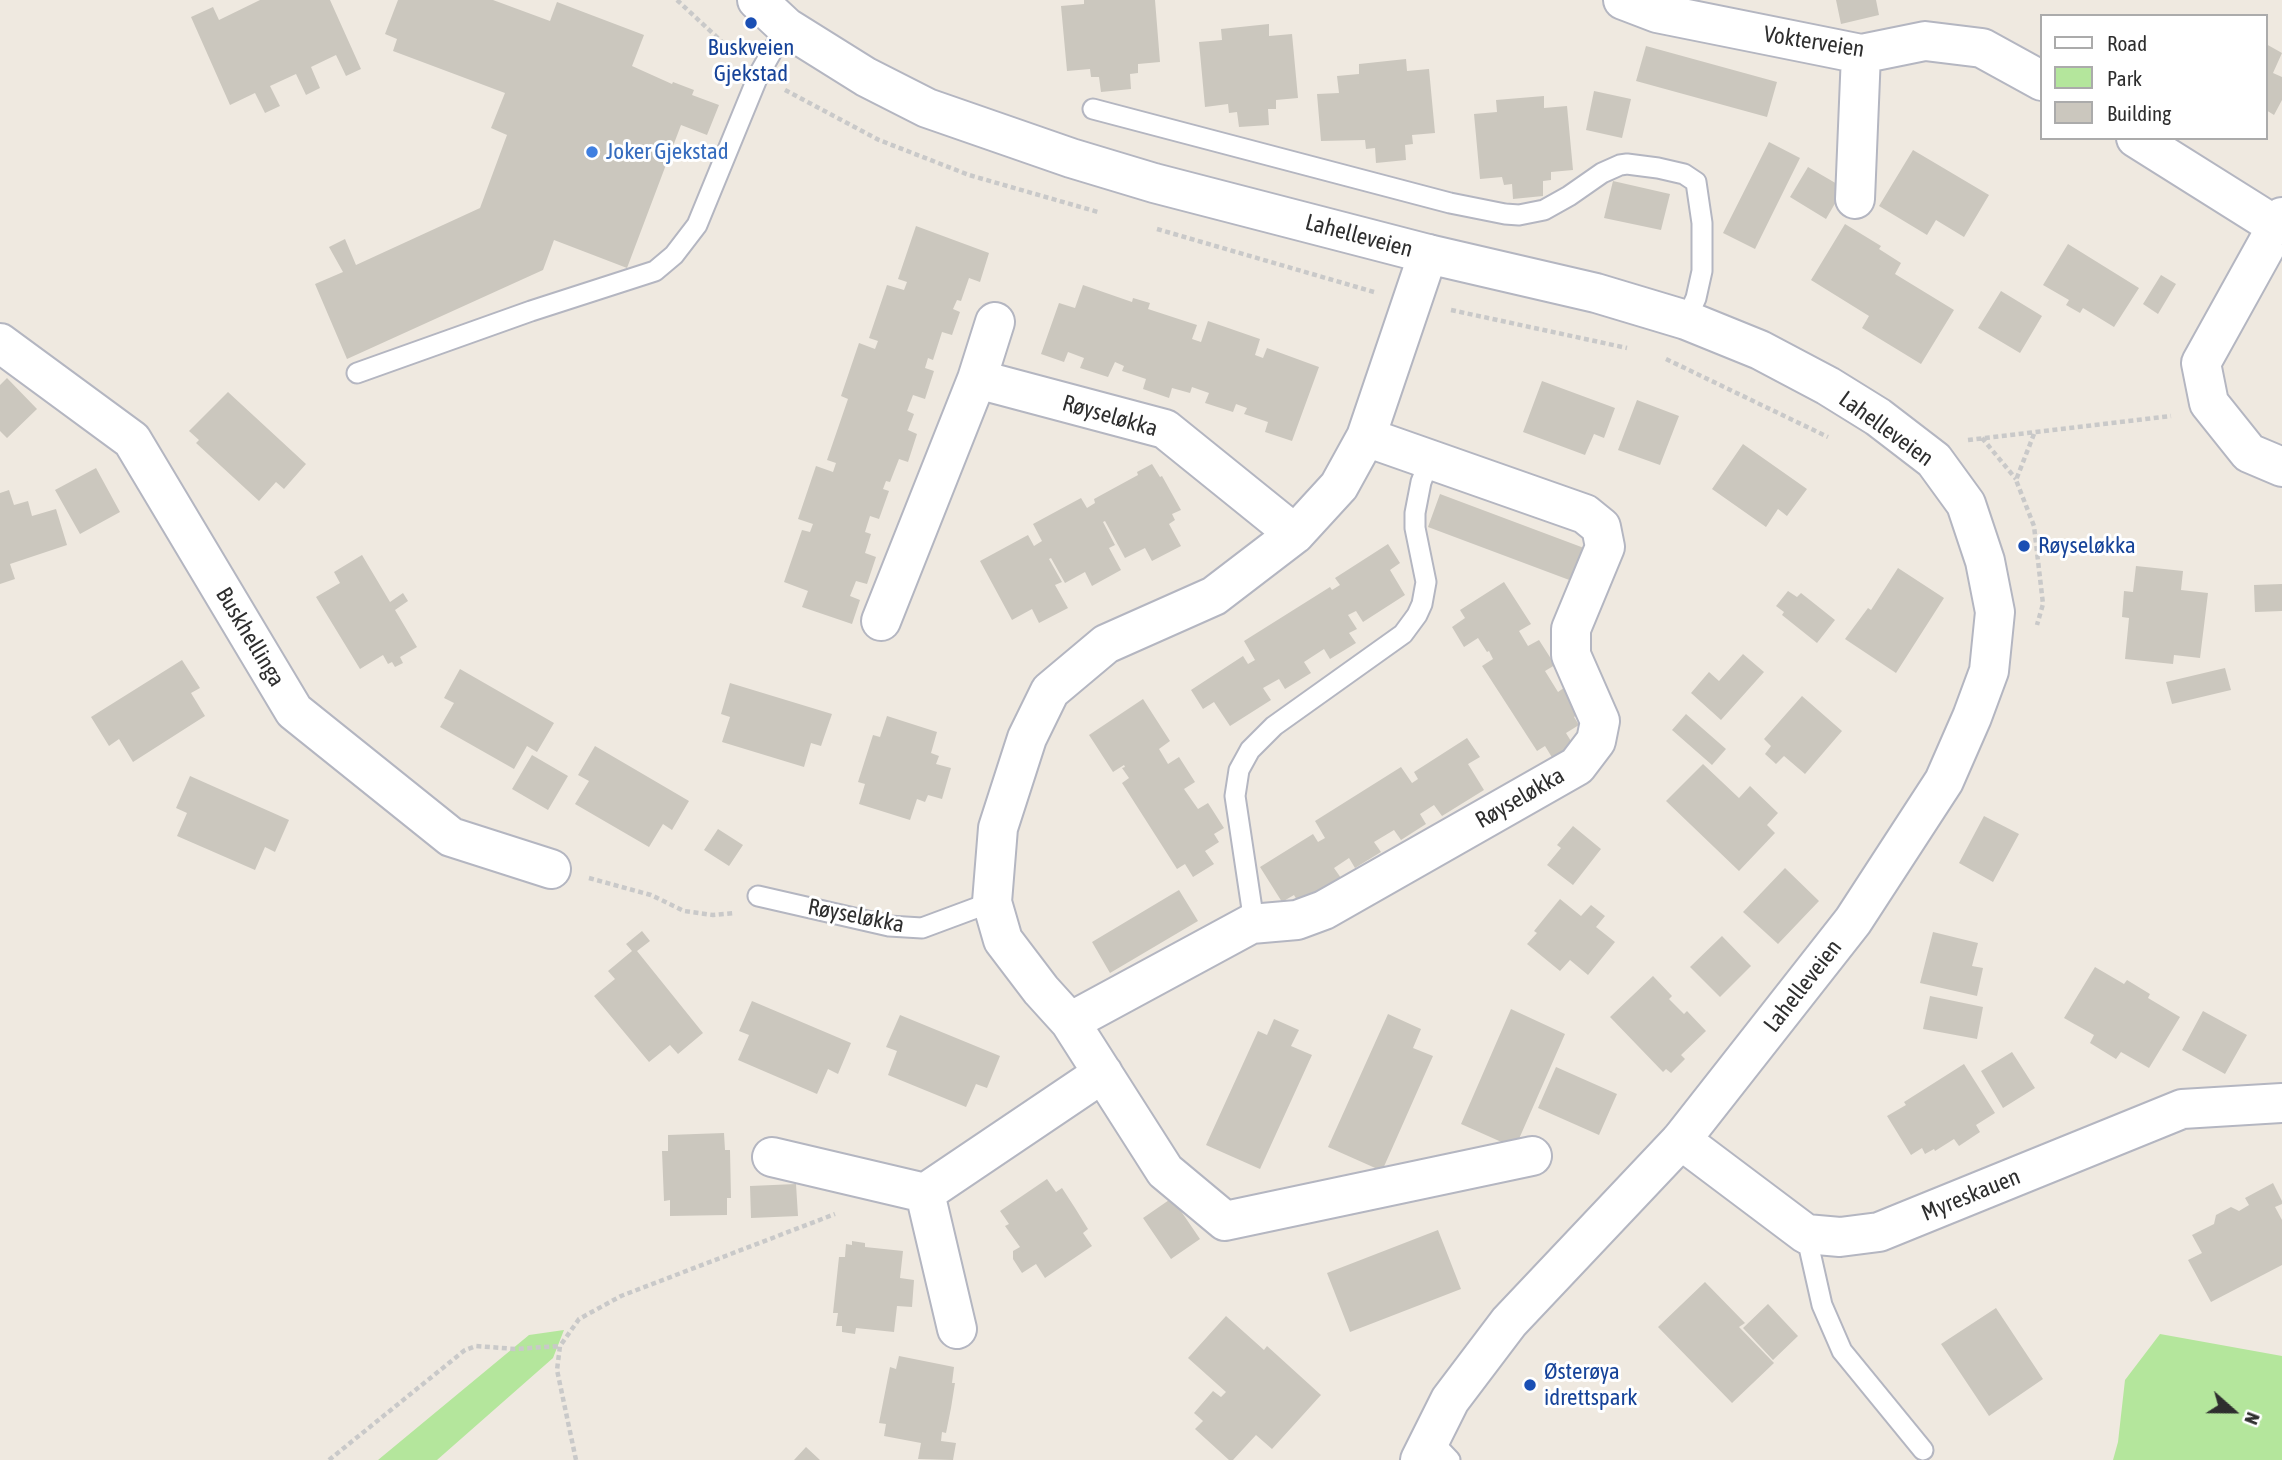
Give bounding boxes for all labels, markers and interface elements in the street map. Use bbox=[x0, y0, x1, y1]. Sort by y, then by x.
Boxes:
legend bbox=[2040, 14, 2268, 140]
marker: Buskveien Gjekstad bbox=[743, 15, 759, 31]
street label: Vokterveien bbox=[1762, 20, 1866, 64]
text: Road bbox=[2107, 31, 2147, 55]
place label: Buskveien Gjekstad bbox=[708, 34, 794, 88]
text: Park bbox=[2107, 66, 2142, 90]
text: Building bbox=[2107, 101, 2171, 125]
place label: Joker Gjekstad bbox=[606, 138, 729, 166]
marker: Joker Gjekstad bbox=[584, 144, 600, 160]
street label: Lahelleveien bbox=[1302, 208, 1416, 264]
street label: Lahelleveien bbox=[1833, 386, 1939, 472]
street label: Røyseløkka bbox=[1059, 389, 1161, 443]
place label: Røyseløkka bbox=[2038, 532, 2136, 560]
marker: Røyseløkka bbox=[2016, 538, 2032, 554]
street label: Buskhellinga bbox=[210, 582, 290, 692]
street label: Røyseløkka bbox=[1471, 762, 1569, 834]
street label: Røyseløkka bbox=[805, 893, 907, 939]
street label: Lahelleveien bbox=[1758, 934, 1848, 1038]
street label: Myreskauen bbox=[1918, 1163, 2024, 1227]
place label: Østerøya idrettspark bbox=[1544, 1358, 1637, 1412]
north arrow bbox=[2198, 1376, 2268, 1446]
marker: Østerøya idrettspark bbox=[1522, 1377, 1538, 1393]
text: N bbox=[2240, 1409, 2265, 1428]

